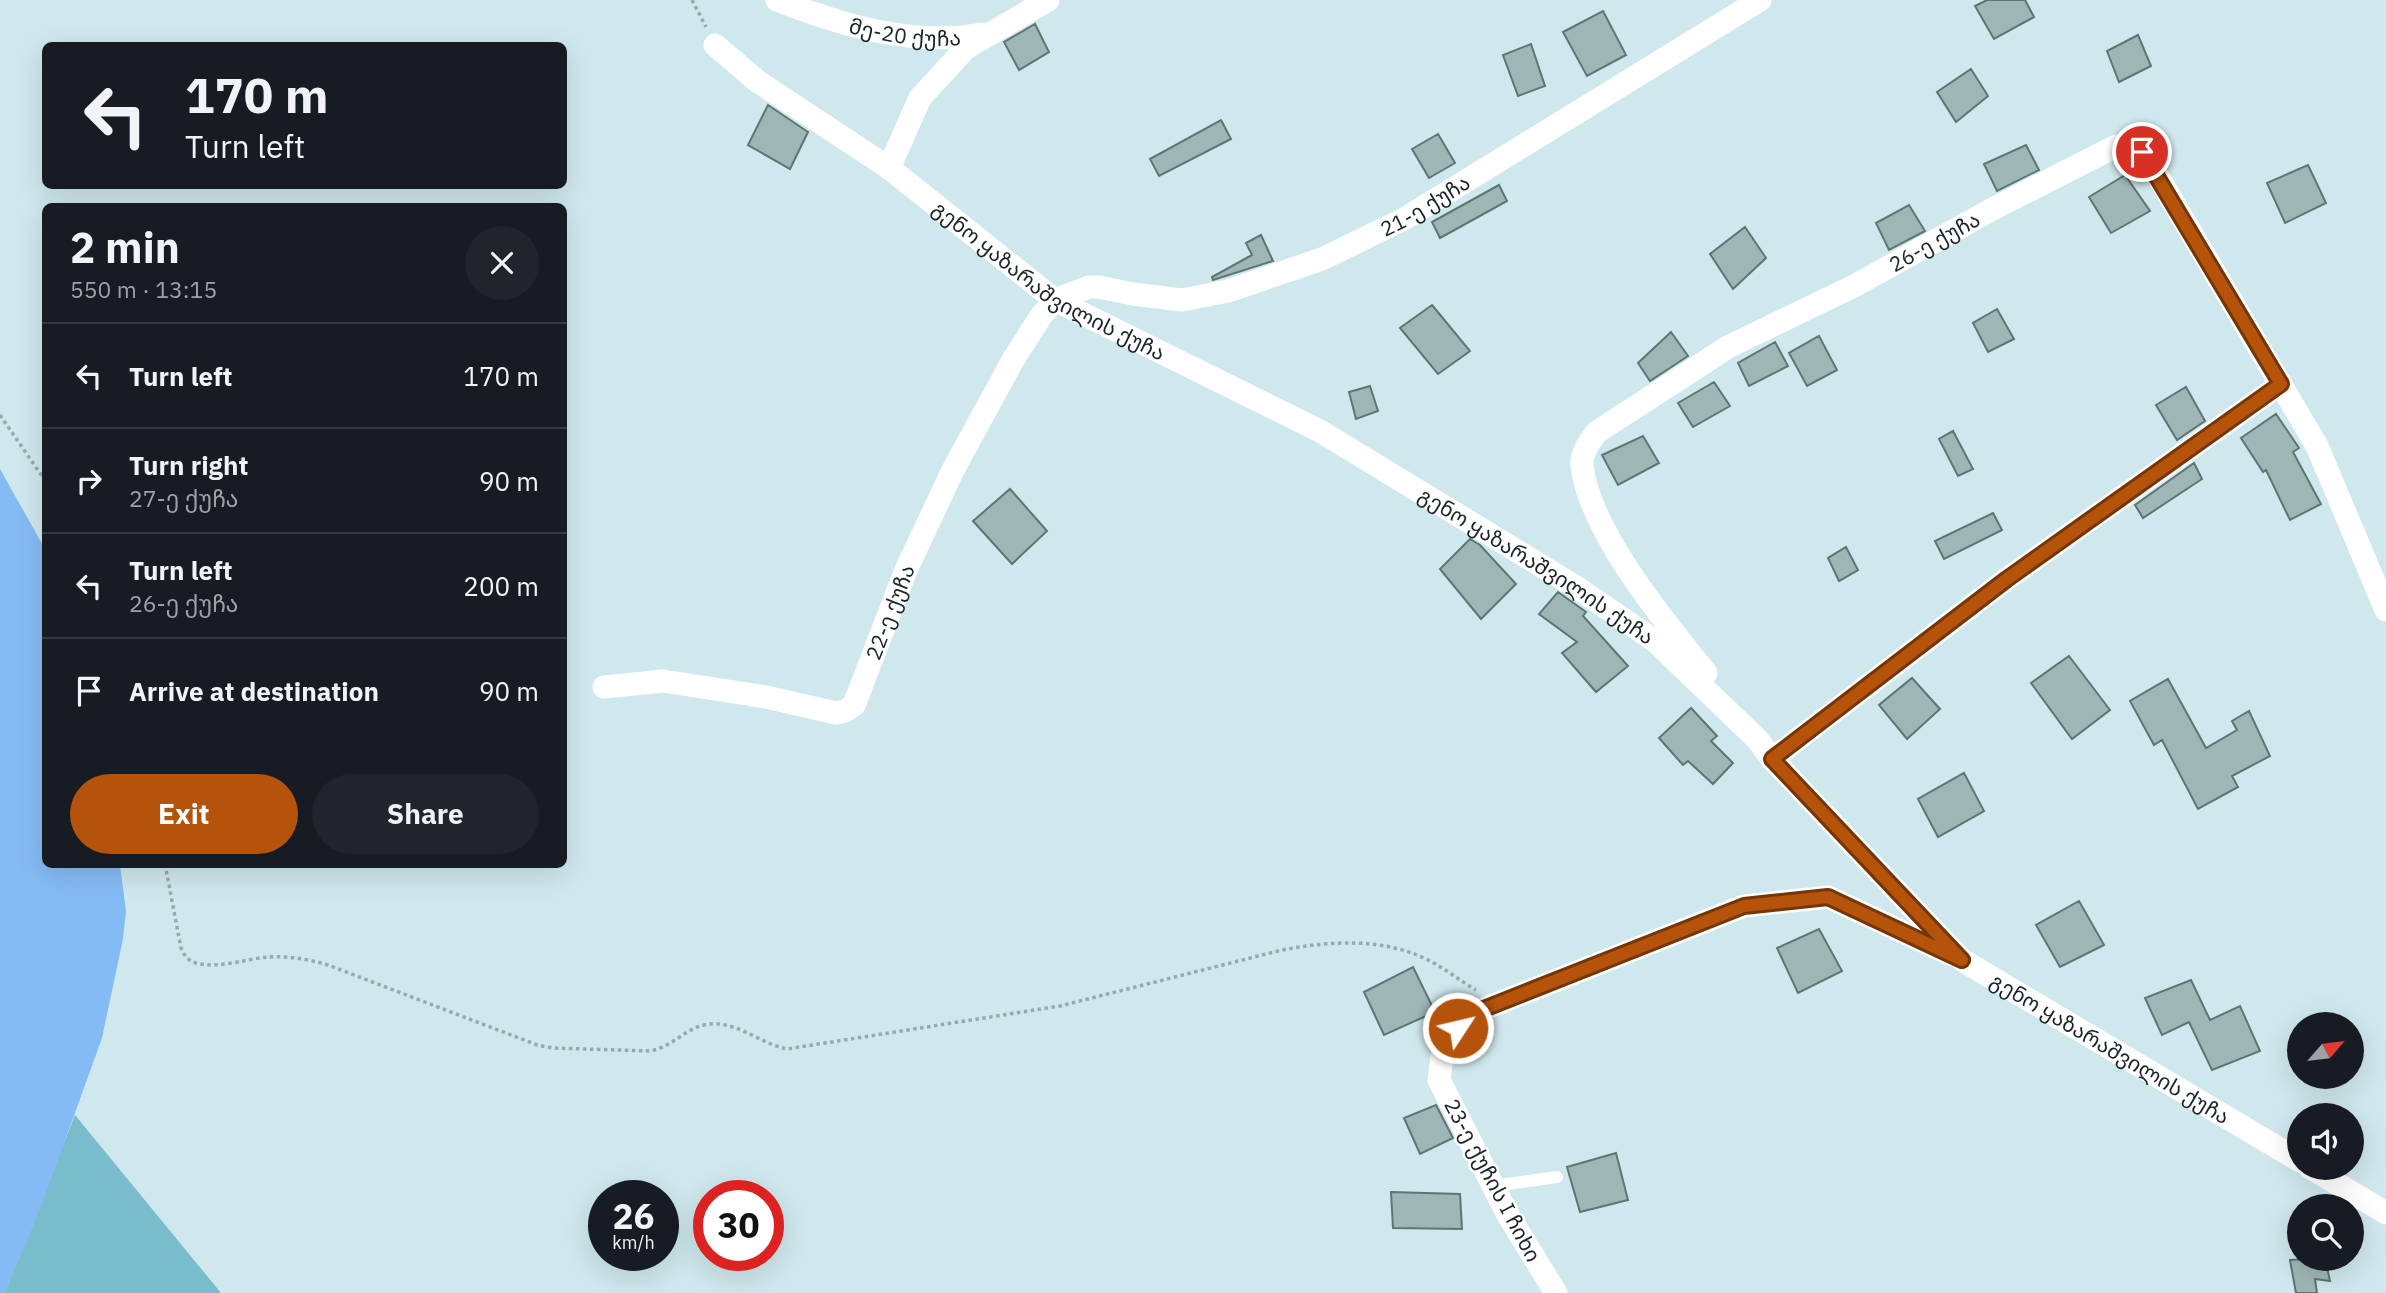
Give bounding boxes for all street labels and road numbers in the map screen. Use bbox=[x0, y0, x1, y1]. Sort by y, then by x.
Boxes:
street label: მე-20 ქუჩა bbox=[846, 11, 962, 52]
street label: 21-ე ქუჩა bbox=[1375, 168, 1475, 243]
street label: გენო ყაზარაშვილის ქუჩა bbox=[927, 194, 1170, 366]
street label: 26-ე ქუჩა bbox=[1884, 205, 1985, 278]
street label: გენო ყაზარაშვილის ქუჩა bbox=[1413, 480, 1660, 651]
street label: 22-ე ქუჩა bbox=[859, 560, 921, 664]
street label: გენო ყაზარაშვილის ქუჩა bbox=[1985, 966, 2235, 1130]
street label: 23-ე ქუჩის I ჩიხი bbox=[1438, 1094, 1548, 1266]

